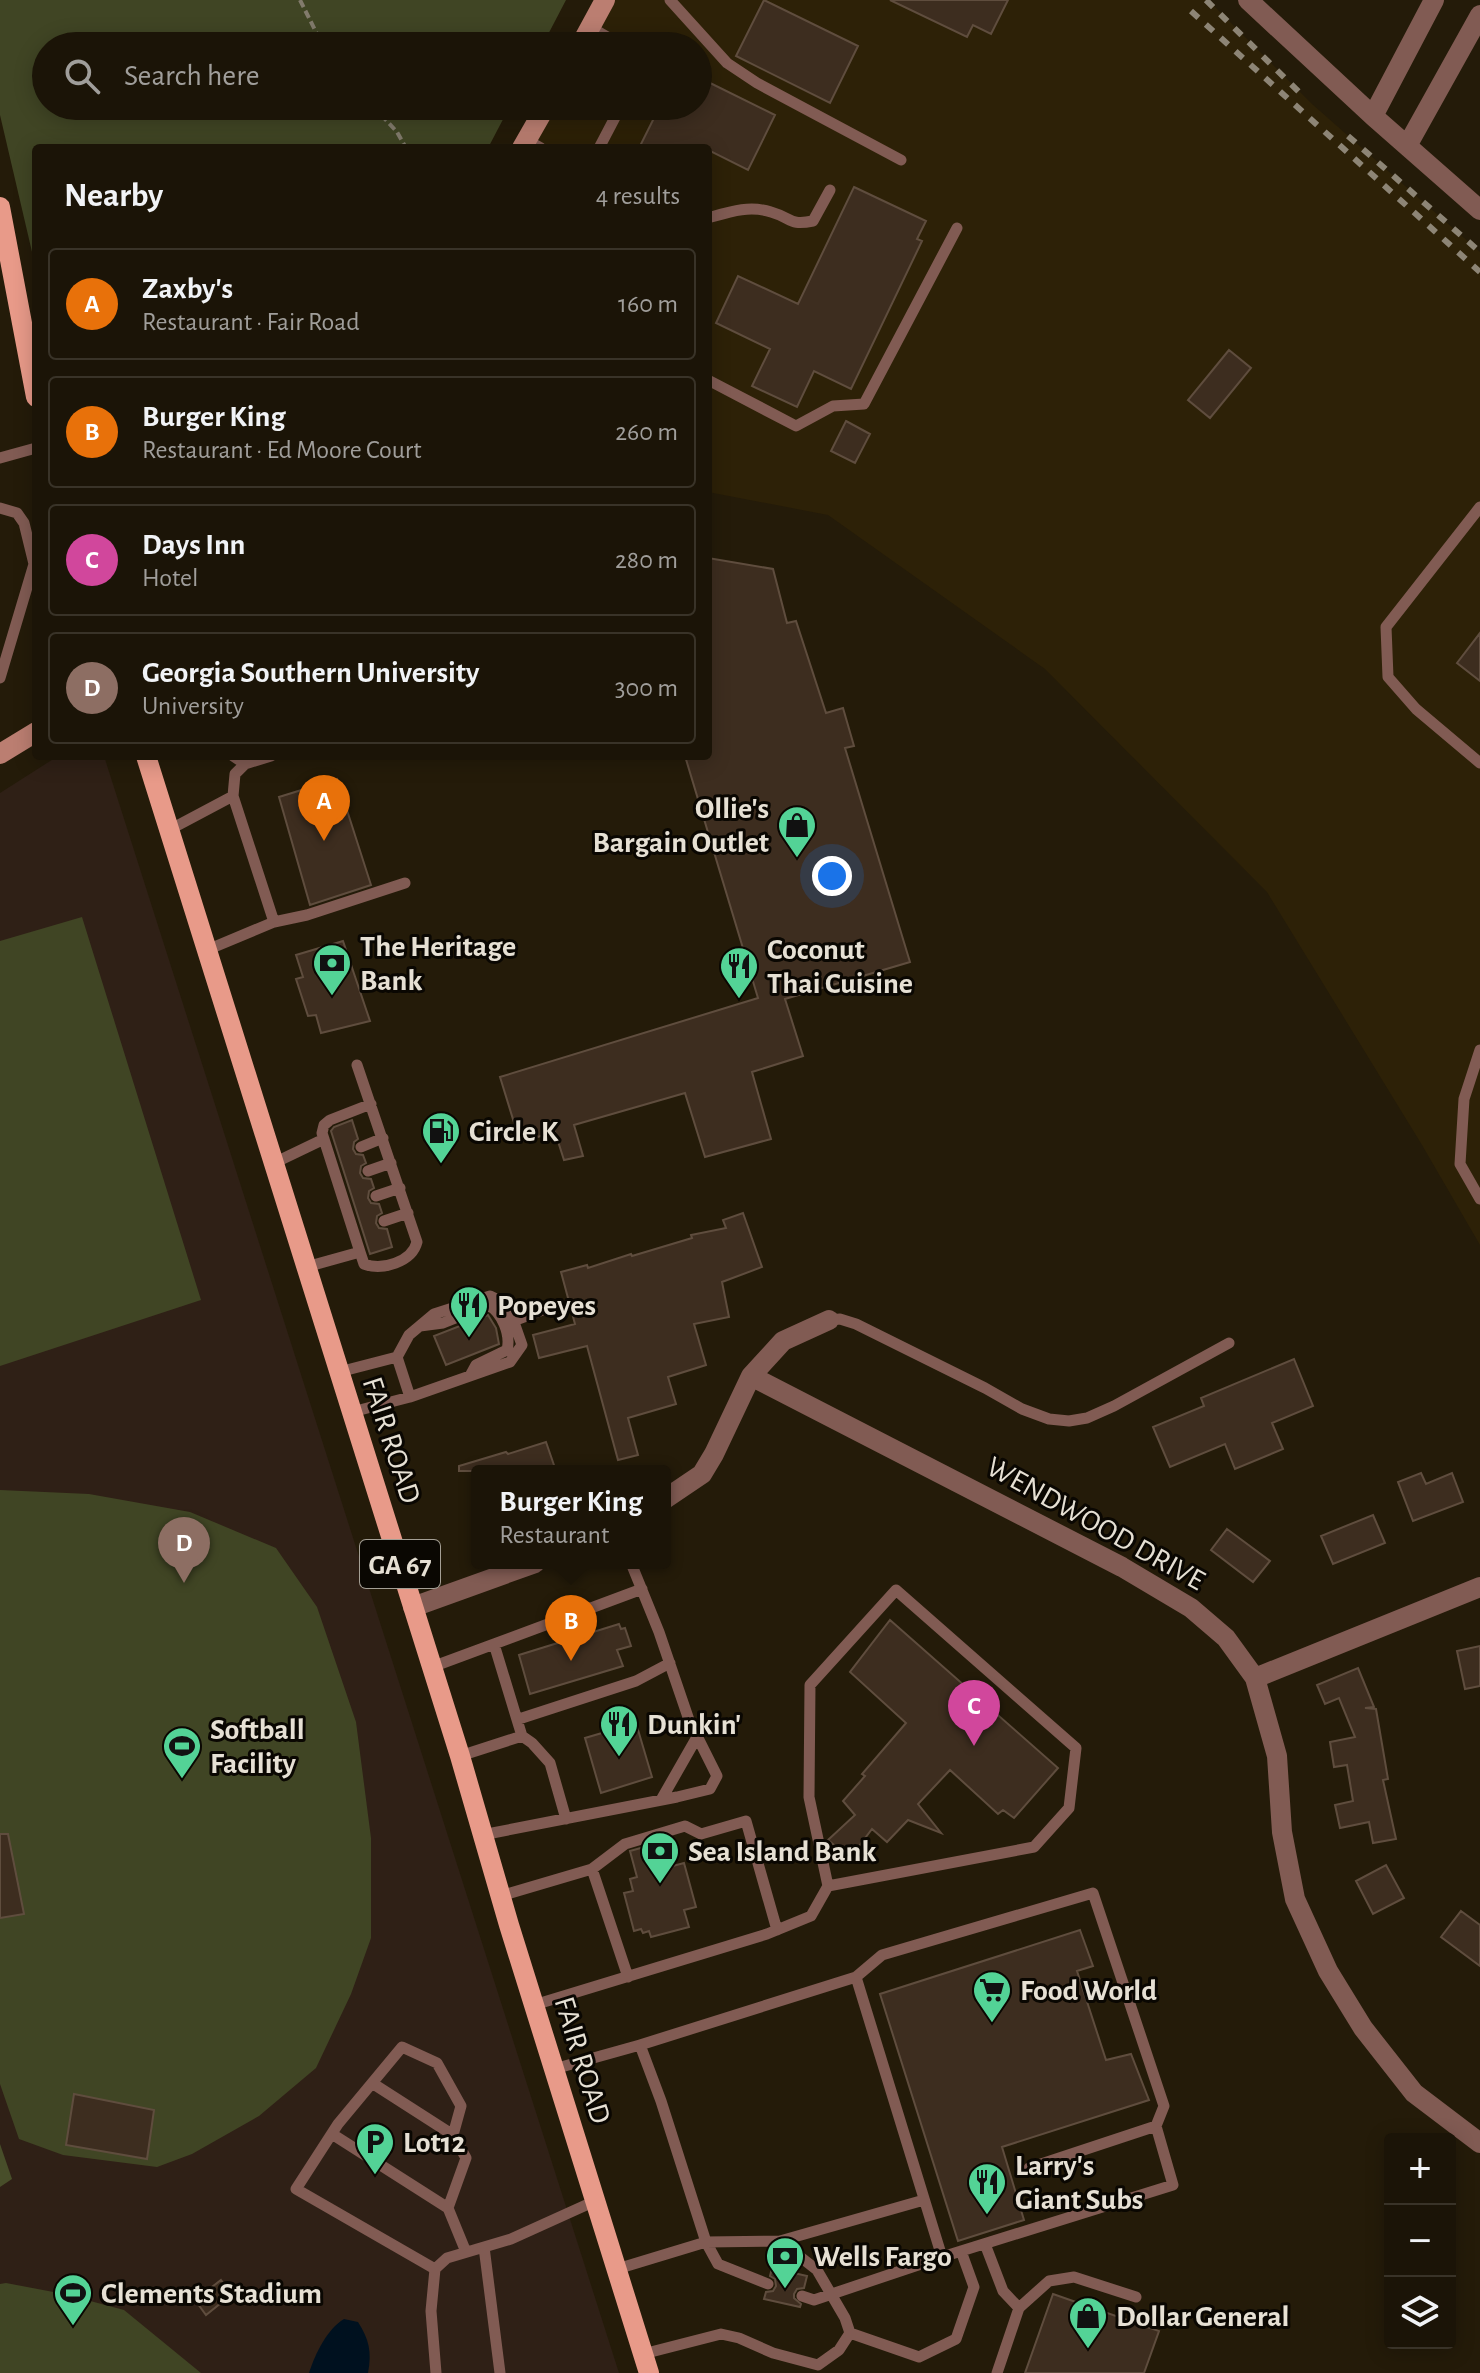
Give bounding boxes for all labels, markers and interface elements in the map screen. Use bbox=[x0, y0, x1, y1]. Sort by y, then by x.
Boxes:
search box bbox=[32, 32, 712, 120]
icon: search bbox=[60, 54, 104, 98]
text: Search here bbox=[124, 61, 260, 91]
text: Nearby bbox=[64, 179, 163, 213]
text: 4 results bbox=[596, 183, 680, 209]
text: Zaxby's bbox=[142, 274, 233, 304]
text: A bbox=[84, 291, 100, 317]
text: 160 m bbox=[618, 291, 678, 317]
text: Restaurant · Fair Road bbox=[142, 309, 360, 335]
text: Burger King bbox=[142, 402, 285, 432]
text: B bbox=[84, 419, 100, 445]
text: 260 m bbox=[615, 419, 678, 445]
text: Restaurant · Ed Moore Court bbox=[142, 437, 422, 463]
text: Days Inn bbox=[142, 530, 245, 560]
text: C bbox=[85, 547, 99, 573]
text: 280 m bbox=[615, 547, 678, 573]
text: Hotel bbox=[142, 565, 198, 591]
text: Georgia Southern University bbox=[142, 658, 479, 688]
text: D bbox=[83, 675, 101, 701]
text: 300 m bbox=[615, 675, 678, 701]
text: University bbox=[142, 693, 244, 719]
pin: A bbox=[298, 775, 350, 841]
place label: Ollie's Bargain Outlet bbox=[592, 794, 769, 858]
shop icon: Ollie's Bargain Outlet bbox=[776, 804, 818, 859]
your location bbox=[812, 856, 852, 896]
place label: The Heritage Bank bbox=[360, 932, 516, 996]
place label: Coconut Thai Cuisine bbox=[767, 935, 913, 999]
bank icon: The Heritage Bank bbox=[311, 942, 353, 997]
restaurant icon: Coconut Thai Cuisine bbox=[718, 945, 760, 1000]
fuel station icon: Circle K bbox=[420, 1110, 462, 1165]
place label: Circle K bbox=[469, 1117, 559, 1147]
restaurant icon: Popeyes bbox=[448, 1284, 490, 1339]
place label: Popeyes bbox=[497, 1291, 596, 1321]
street label: FAIR ROAD bbox=[357, 1373, 426, 1507]
street label: WENDWOOD DRIVE bbox=[981, 1452, 1210, 1596]
popup bbox=[471, 1465, 671, 1569]
text: Burger King bbox=[499, 1487, 643, 1517]
pin: D bbox=[158, 1517, 210, 1583]
text: Restaurant bbox=[499, 1522, 609, 1548]
road number: GA 67 bbox=[360, 1540, 440, 1588]
pin: B bbox=[545, 1595, 597, 1661]
pin: C bbox=[948, 1680, 1000, 1746]
restaurant icon: Dunkin' bbox=[598, 1703, 640, 1758]
place label: Dunkin' bbox=[647, 1710, 741, 1740]
place label: Softball Facility bbox=[210, 1715, 305, 1779]
sports icon: Softball Facility bbox=[161, 1725, 203, 1780]
bank icon: Sea Island Bank bbox=[639, 1830, 681, 1885]
place label: Sea Island Bank bbox=[688, 1837, 876, 1867]
supermarket icon: Food World bbox=[971, 1969, 1013, 2024]
place label: Food World bbox=[1020, 1976, 1157, 2006]
street label: FAIR ROAD bbox=[549, 1993, 616, 2127]
parking icon: Lot12 bbox=[354, 2121, 396, 2176]
place label: Lot12 bbox=[403, 2128, 466, 2158]
map controls bbox=[1384, 2133, 1456, 2349]
button: + bbox=[1384, 2133, 1456, 2205]
place label: Larry's Giant Subs bbox=[1015, 2151, 1143, 2215]
restaurant icon: Larry's Giant Subs bbox=[966, 2161, 1008, 2216]
button: − bbox=[1384, 2205, 1456, 2277]
bank icon: Wells Fargo bbox=[764, 2235, 806, 2290]
place label: Wells Fargo bbox=[813, 2242, 952, 2272]
sports icon: Clements Stadium bbox=[52, 2272, 94, 2327]
button: layers bbox=[1384, 2277, 1456, 2349]
place label: Clements Stadium bbox=[101, 2279, 322, 2309]
shop icon: Dollar General bbox=[1067, 2295, 1109, 2350]
place label: Dollar General bbox=[1116, 2302, 1289, 2332]

